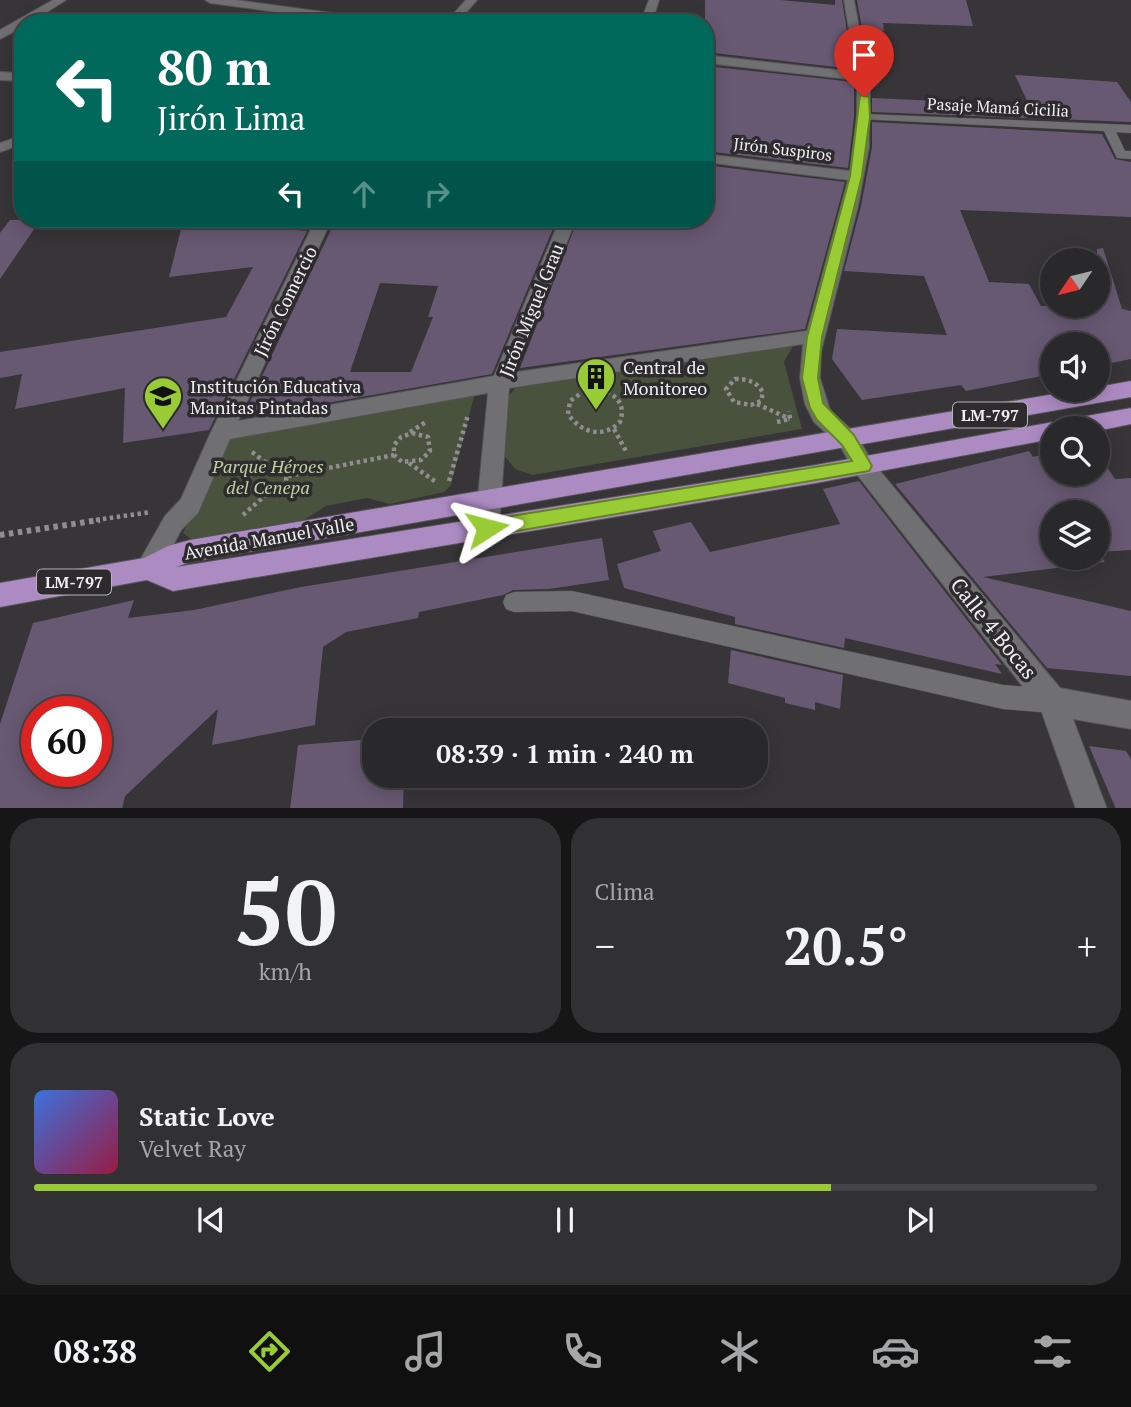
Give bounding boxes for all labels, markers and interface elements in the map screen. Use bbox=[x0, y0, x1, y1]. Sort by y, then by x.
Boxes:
pin bbox=[834, 25, 894, 97]
text: 80 m bbox=[157, 34, 271, 99]
icon: arrive bbox=[845, 36, 883, 74]
icon: left bbox=[42, 42, 133, 133]
street label: Pasaje Mamá Cicilia bbox=[927, 92, 1069, 122]
text: Jirón Lima bbox=[157, 97, 305, 139]
street label: Jirón Suspiros bbox=[732, 132, 834, 166]
icon: left bbox=[272, 175, 310, 213]
icon: ahead bbox=[345, 175, 383, 213]
icon: right bbox=[418, 175, 456, 213]
street label: Jirón Miguel Grau bbox=[493, 240, 569, 380]
street label: Jirón Comercio bbox=[248, 242, 322, 360]
north arrow bbox=[1040, 248, 1110, 318]
map controls bbox=[1040, 248, 1110, 570]
button: sound bbox=[1040, 332, 1110, 402]
place label: Central de Monitoreo bbox=[623, 355, 707, 400]
building icon: Central de Monitoreo bbox=[575, 356, 617, 411]
place label: Institución Educativa Manitas Pintadas bbox=[190, 374, 361, 419]
school or university icon: Institución Educativa Manitas Pintadas bbox=[142, 375, 184, 430]
road number: LM-797 bbox=[953, 402, 1027, 428]
button: search bbox=[1040, 416, 1110, 486]
park label: Parque Héroes del Cenepa bbox=[211, 454, 324, 499]
position arrow bbox=[450, 491, 524, 565]
button: layers bbox=[1040, 500, 1110, 570]
street label: Avenida Manuel Valle bbox=[182, 511, 356, 565]
road number: LM-797 bbox=[37, 569, 111, 594]
street label: Calle 4 Bocas bbox=[944, 571, 1044, 685]
speed limit sign: 60 bbox=[21, 696, 112, 787]
text: 08:39 · 1 min · 240 m bbox=[436, 736, 694, 770]
text: 50 bbox=[234, 850, 337, 971]
text: Clima bbox=[595, 876, 655, 907]
text: 20.5° bbox=[783, 911, 908, 980]
text: − bbox=[595, 921, 615, 971]
text: + bbox=[1077, 921, 1097, 971]
text: km/h bbox=[259, 956, 312, 987]
text: Static Love bbox=[139, 1099, 275, 1133]
text: Velvet Ray bbox=[139, 1133, 246, 1164]
icon: previous bbox=[192, 1201, 230, 1239]
icon: pause bbox=[546, 1201, 584, 1239]
icon: next bbox=[901, 1201, 939, 1239]
icon: directions bbox=[245, 1327, 294, 1376]
icon: music bbox=[401, 1327, 450, 1376]
icon: phone bbox=[558, 1327, 607, 1376]
icon: climate bbox=[715, 1327, 764, 1376]
icon: car bbox=[871, 1327, 920, 1376]
icon: filters bbox=[1028, 1327, 1077, 1376]
text: 08:38 bbox=[54, 1330, 137, 1372]

